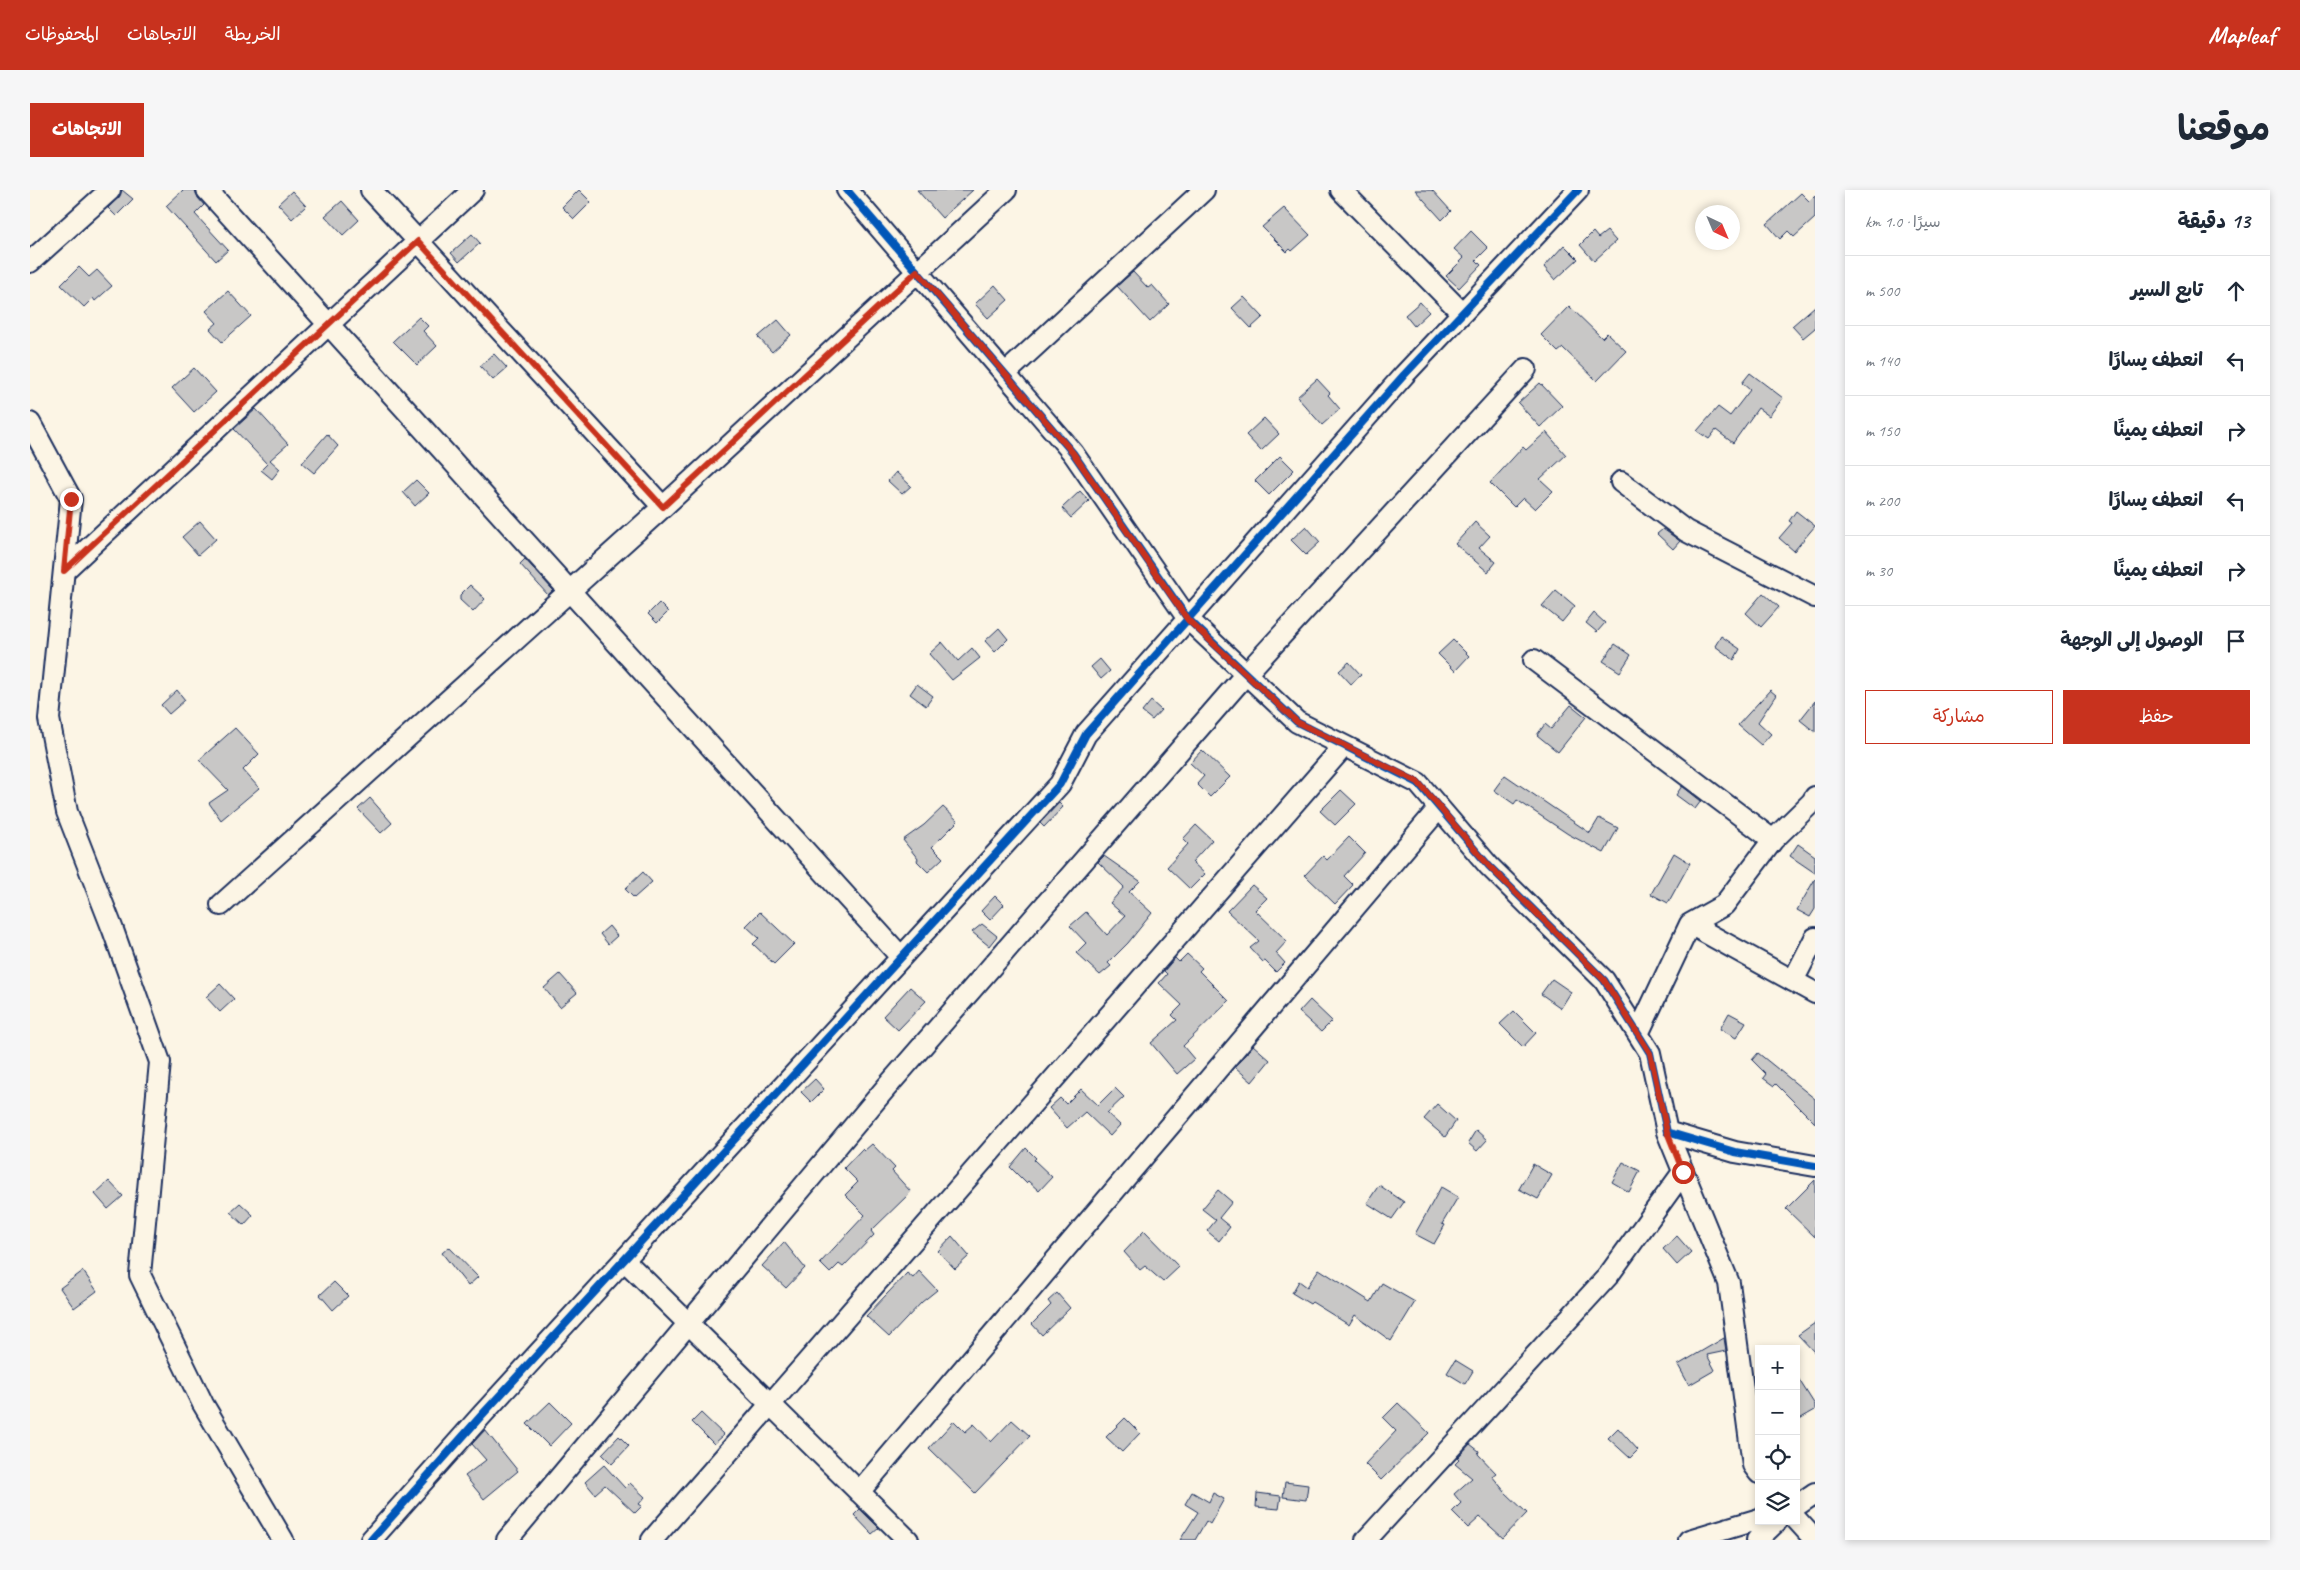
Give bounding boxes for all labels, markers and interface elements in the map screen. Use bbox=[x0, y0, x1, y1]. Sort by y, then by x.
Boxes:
text: Mapleaf bbox=[2208, 20, 2275, 50]
text: المحفوظات bbox=[25, 23, 99, 45]
text: الاتجاهات bbox=[127, 23, 197, 45]
text: الخريطة bbox=[225, 23, 281, 45]
button: الاتجاهات bbox=[30, 103, 144, 157]
text: موقعنا bbox=[2177, 106, 2270, 151]
north arrow bbox=[1695, 205, 1740, 250]
text: 13 دقيقة bbox=[2178, 208, 2250, 234]
text: سيرًا · 1.0 km bbox=[1865, 212, 1941, 232]
icon: ahead bbox=[2222, 277, 2250, 305]
text: تابع السير bbox=[2131, 278, 2203, 302]
text: 500 m bbox=[1865, 281, 1899, 301]
icon: left bbox=[2222, 347, 2250, 375]
text: انعطف يسارًا bbox=[2109, 348, 2203, 372]
text: 140 m bbox=[1865, 351, 1899, 371]
icon: right bbox=[2222, 417, 2250, 445]
text: انعطف يمينًا bbox=[2114, 418, 2203, 442]
text: 150 m bbox=[1865, 421, 1899, 441]
icon: left bbox=[2222, 487, 2250, 515]
route end bbox=[60, 488, 83, 511]
text: انعطف يسارًا bbox=[2109, 488, 2203, 512]
text: 200 m bbox=[1865, 491, 1899, 511]
icon: right bbox=[2222, 557, 2250, 585]
text: انعطف يمينًا bbox=[2114, 558, 2203, 582]
text: 30 m bbox=[1865, 561, 1892, 581]
icon: arrive bbox=[2222, 627, 2250, 655]
text: الوصول إلى الوجهة bbox=[2060, 628, 2203, 652]
button: مشاركة bbox=[1865, 690, 2053, 744]
button: حفظ bbox=[2063, 690, 2250, 744]
route start bbox=[1672, 1161, 1695, 1184]
map controls bbox=[1755, 1345, 1800, 1525]
button: + bbox=[1755, 1345, 1800, 1390]
button: − bbox=[1755, 1390, 1800, 1435]
button: locate bbox=[1755, 1435, 1800, 1480]
button: layers bbox=[1755, 1480, 1800, 1525]

